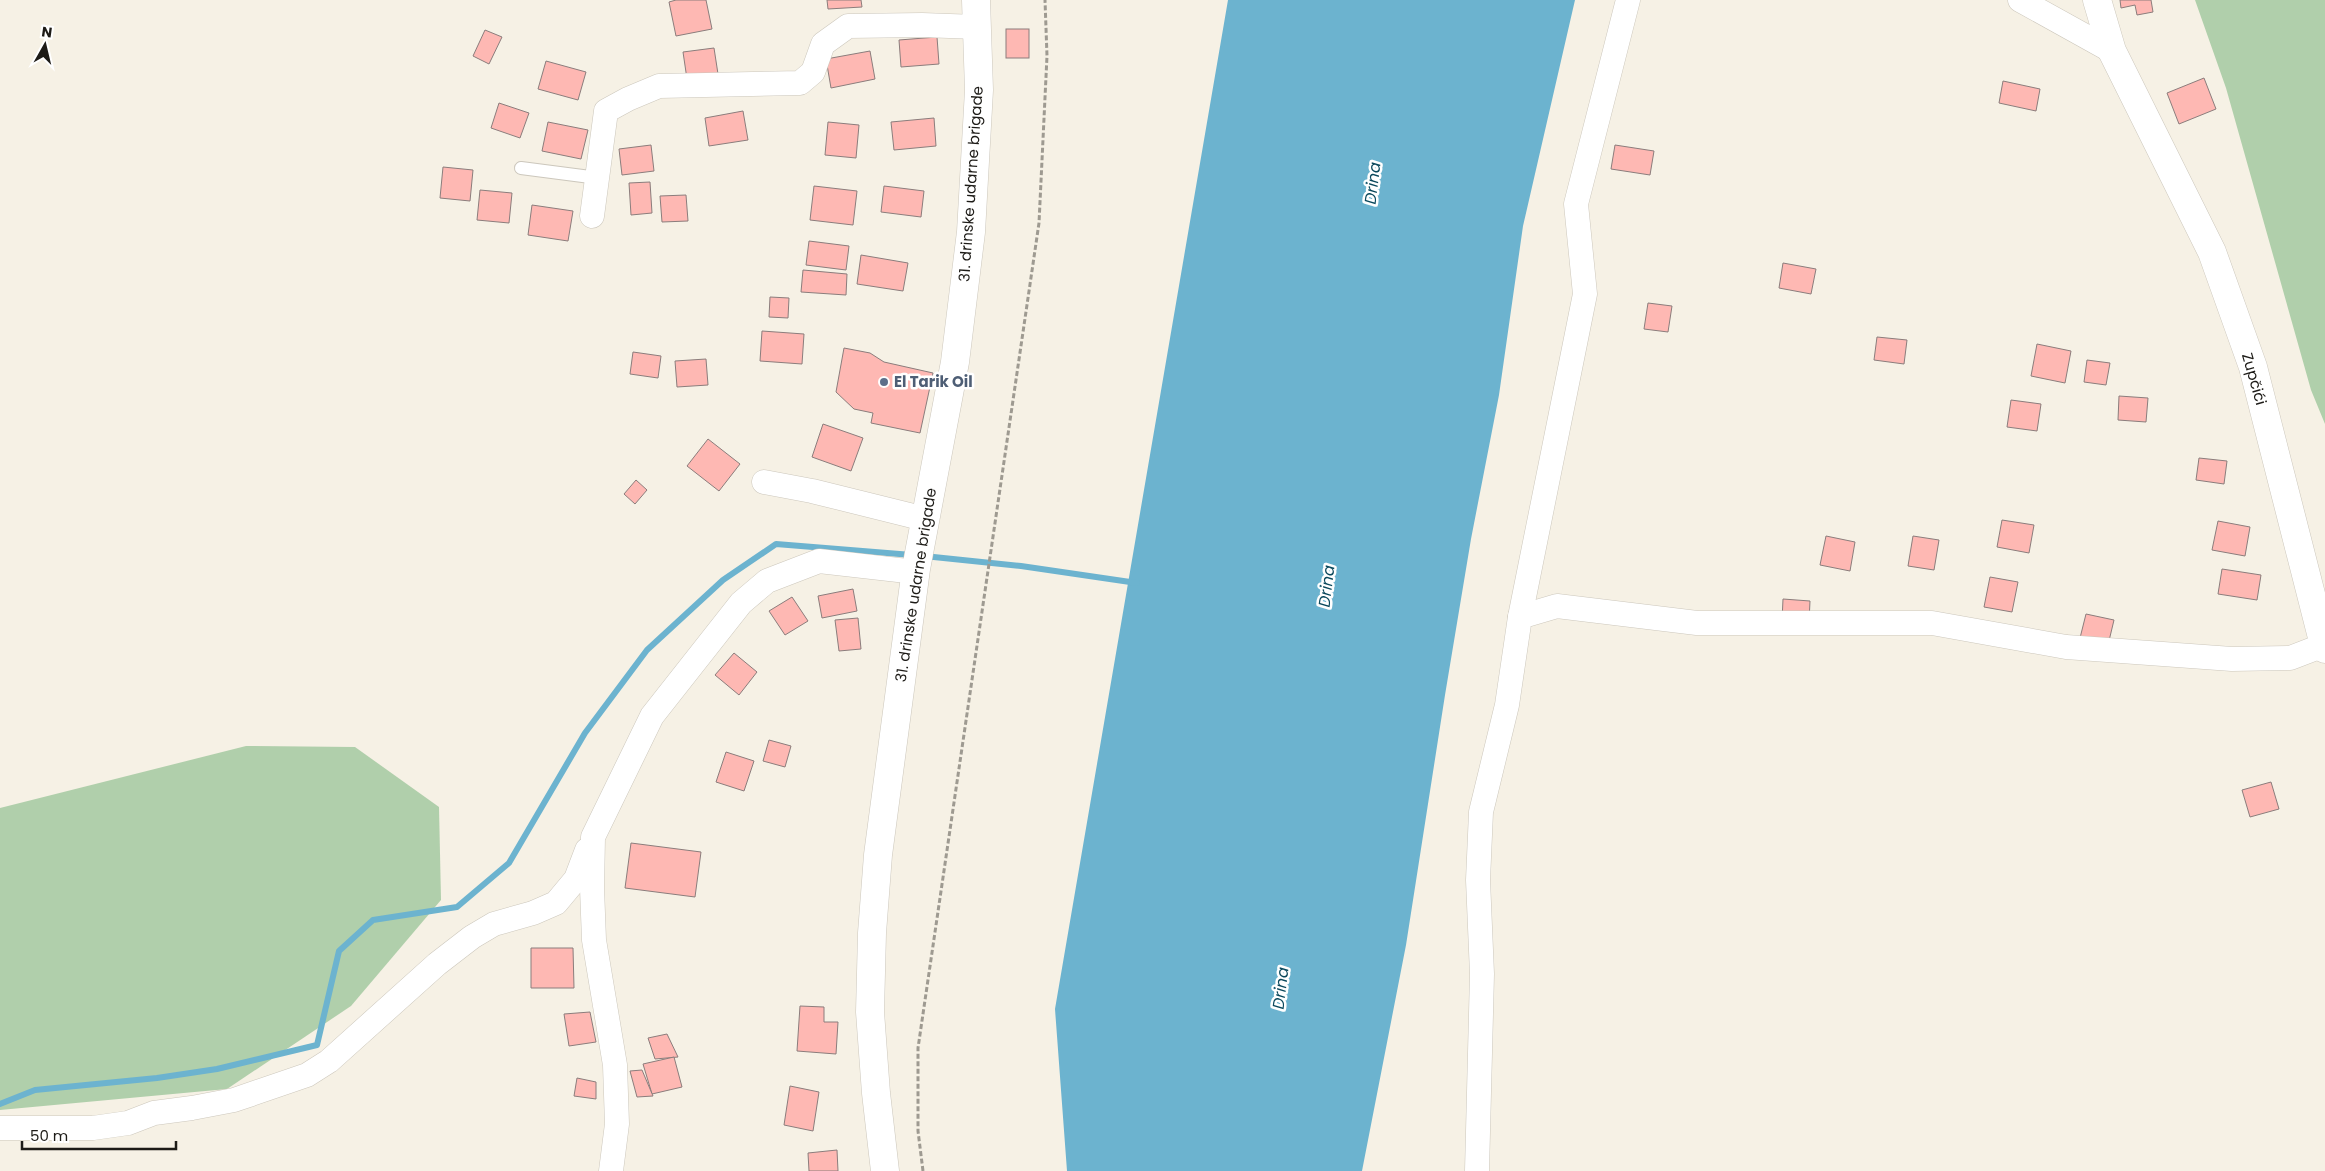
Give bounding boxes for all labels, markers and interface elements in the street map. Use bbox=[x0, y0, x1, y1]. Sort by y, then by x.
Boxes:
north arrow bbox=[20, 20, 70, 70]
text: N bbox=[40, 21, 53, 43]
street label: 31. drinske udarne brigade bbox=[953, 85, 988, 283]
water label: Drina bbox=[1359, 161, 1387, 205]
street label: Zupčići bbox=[2237, 350, 2272, 407]
place label: El Tarik Oil bbox=[894, 371, 973, 392]
marker: El Tarik Oil bbox=[878, 376, 890, 388]
street label: 31. drinske udarne brigade bbox=[890, 486, 941, 683]
water label: Drina bbox=[1313, 564, 1341, 608]
water label: Drina bbox=[1267, 966, 1295, 1010]
scale bar bbox=[22, 1118, 176, 1150]
text: 50 m bbox=[30, 1125, 68, 1146]

